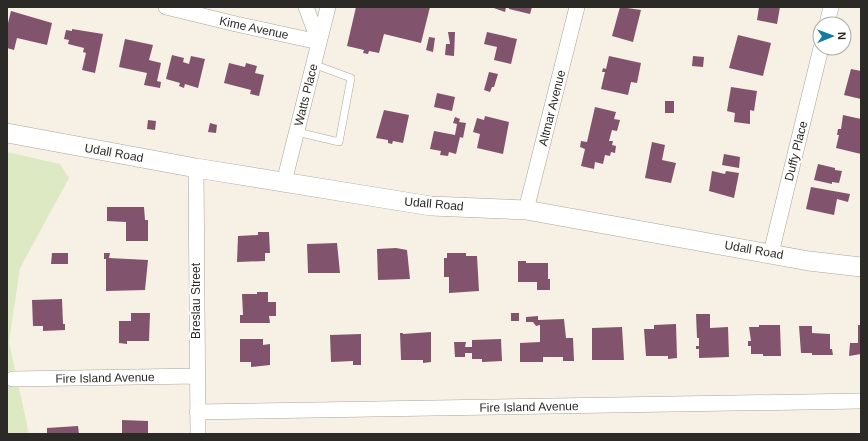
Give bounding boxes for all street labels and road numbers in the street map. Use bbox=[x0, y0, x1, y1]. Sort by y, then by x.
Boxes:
street label: Kime Avenue bbox=[218, 14, 290, 42]
street label: Watts Place bbox=[292, 62, 321, 128]
street label: Altmar Avenue bbox=[536, 68, 568, 147]
street label: Duffy Place bbox=[782, 119, 810, 182]
street label: Udall Road bbox=[84, 141, 144, 165]
street label: Udall Road bbox=[404, 194, 464, 214]
street label: Udall Road bbox=[724, 238, 784, 262]
street label: Breslau Street bbox=[189, 262, 203, 339]
street label: Fire Island Avenue bbox=[55, 370, 155, 386]
street label: Fire Island Avenue bbox=[479, 399, 579, 415]

